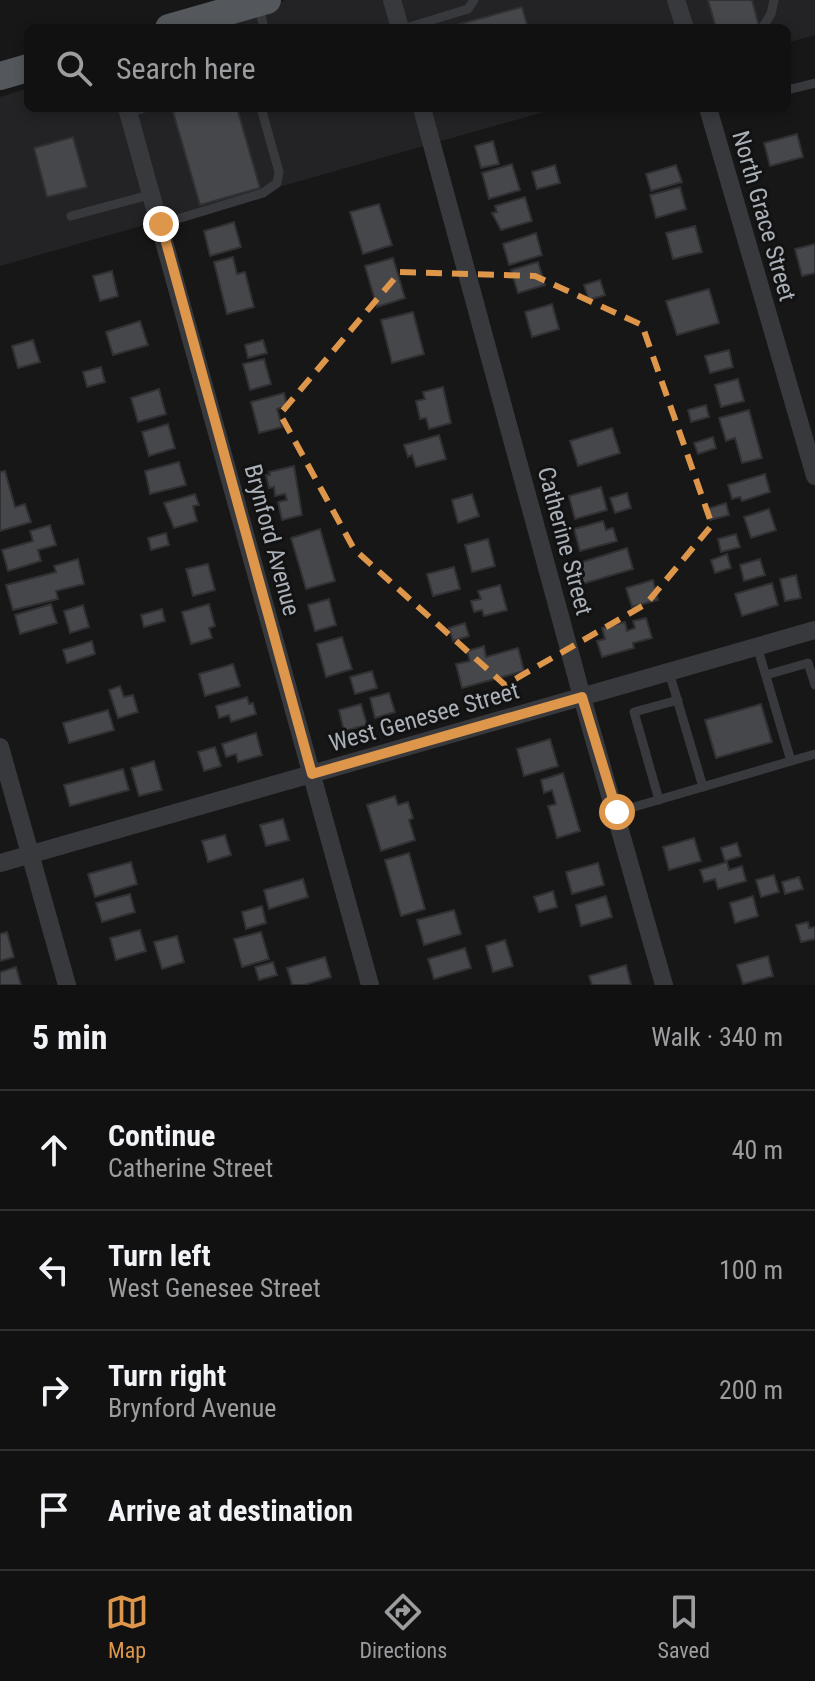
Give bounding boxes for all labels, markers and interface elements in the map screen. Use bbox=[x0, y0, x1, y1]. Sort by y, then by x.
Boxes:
search box bbox=[24, 24, 791, 112]
icon: search bbox=[52, 46, 96, 90]
text: Search here bbox=[116, 51, 256, 86]
street label: North Grace Street bbox=[726, 128, 802, 304]
route end bbox=[143, 206, 179, 242]
street label: Brynford Avenue bbox=[238, 461, 306, 619]
street label: Catherine Street bbox=[532, 464, 598, 618]
street label: West Genesee Street bbox=[326, 676, 522, 758]
route start bbox=[599, 794, 635, 830]
text: 5 min bbox=[32, 1017, 108, 1057]
text: Walk · 340 m bbox=[651, 1022, 783, 1052]
text: Continue bbox=[108, 1118, 215, 1153]
icon: ahead bbox=[32, 1128, 76, 1172]
text: 40 m bbox=[732, 1135, 783, 1165]
text: Catherine Street bbox=[108, 1153, 273, 1183]
text: Turn left bbox=[108, 1238, 211, 1273]
icon: left bbox=[32, 1248, 76, 1292]
text: 100 m bbox=[719, 1255, 783, 1285]
text: West Genesee Street bbox=[108, 1273, 321, 1303]
text: Turn right bbox=[108, 1358, 226, 1393]
icon: right bbox=[32, 1368, 76, 1412]
text: 200 m bbox=[719, 1375, 783, 1405]
text: Brynford Avenue bbox=[108, 1393, 276, 1423]
icon: arrive bbox=[32, 1488, 76, 1532]
text: Arrive at destination bbox=[108, 1493, 353, 1528]
tab: Map bbox=[105, 1590, 149, 1663]
tab: Directions bbox=[359, 1590, 447, 1663]
tab: Saved bbox=[658, 1590, 710, 1663]

